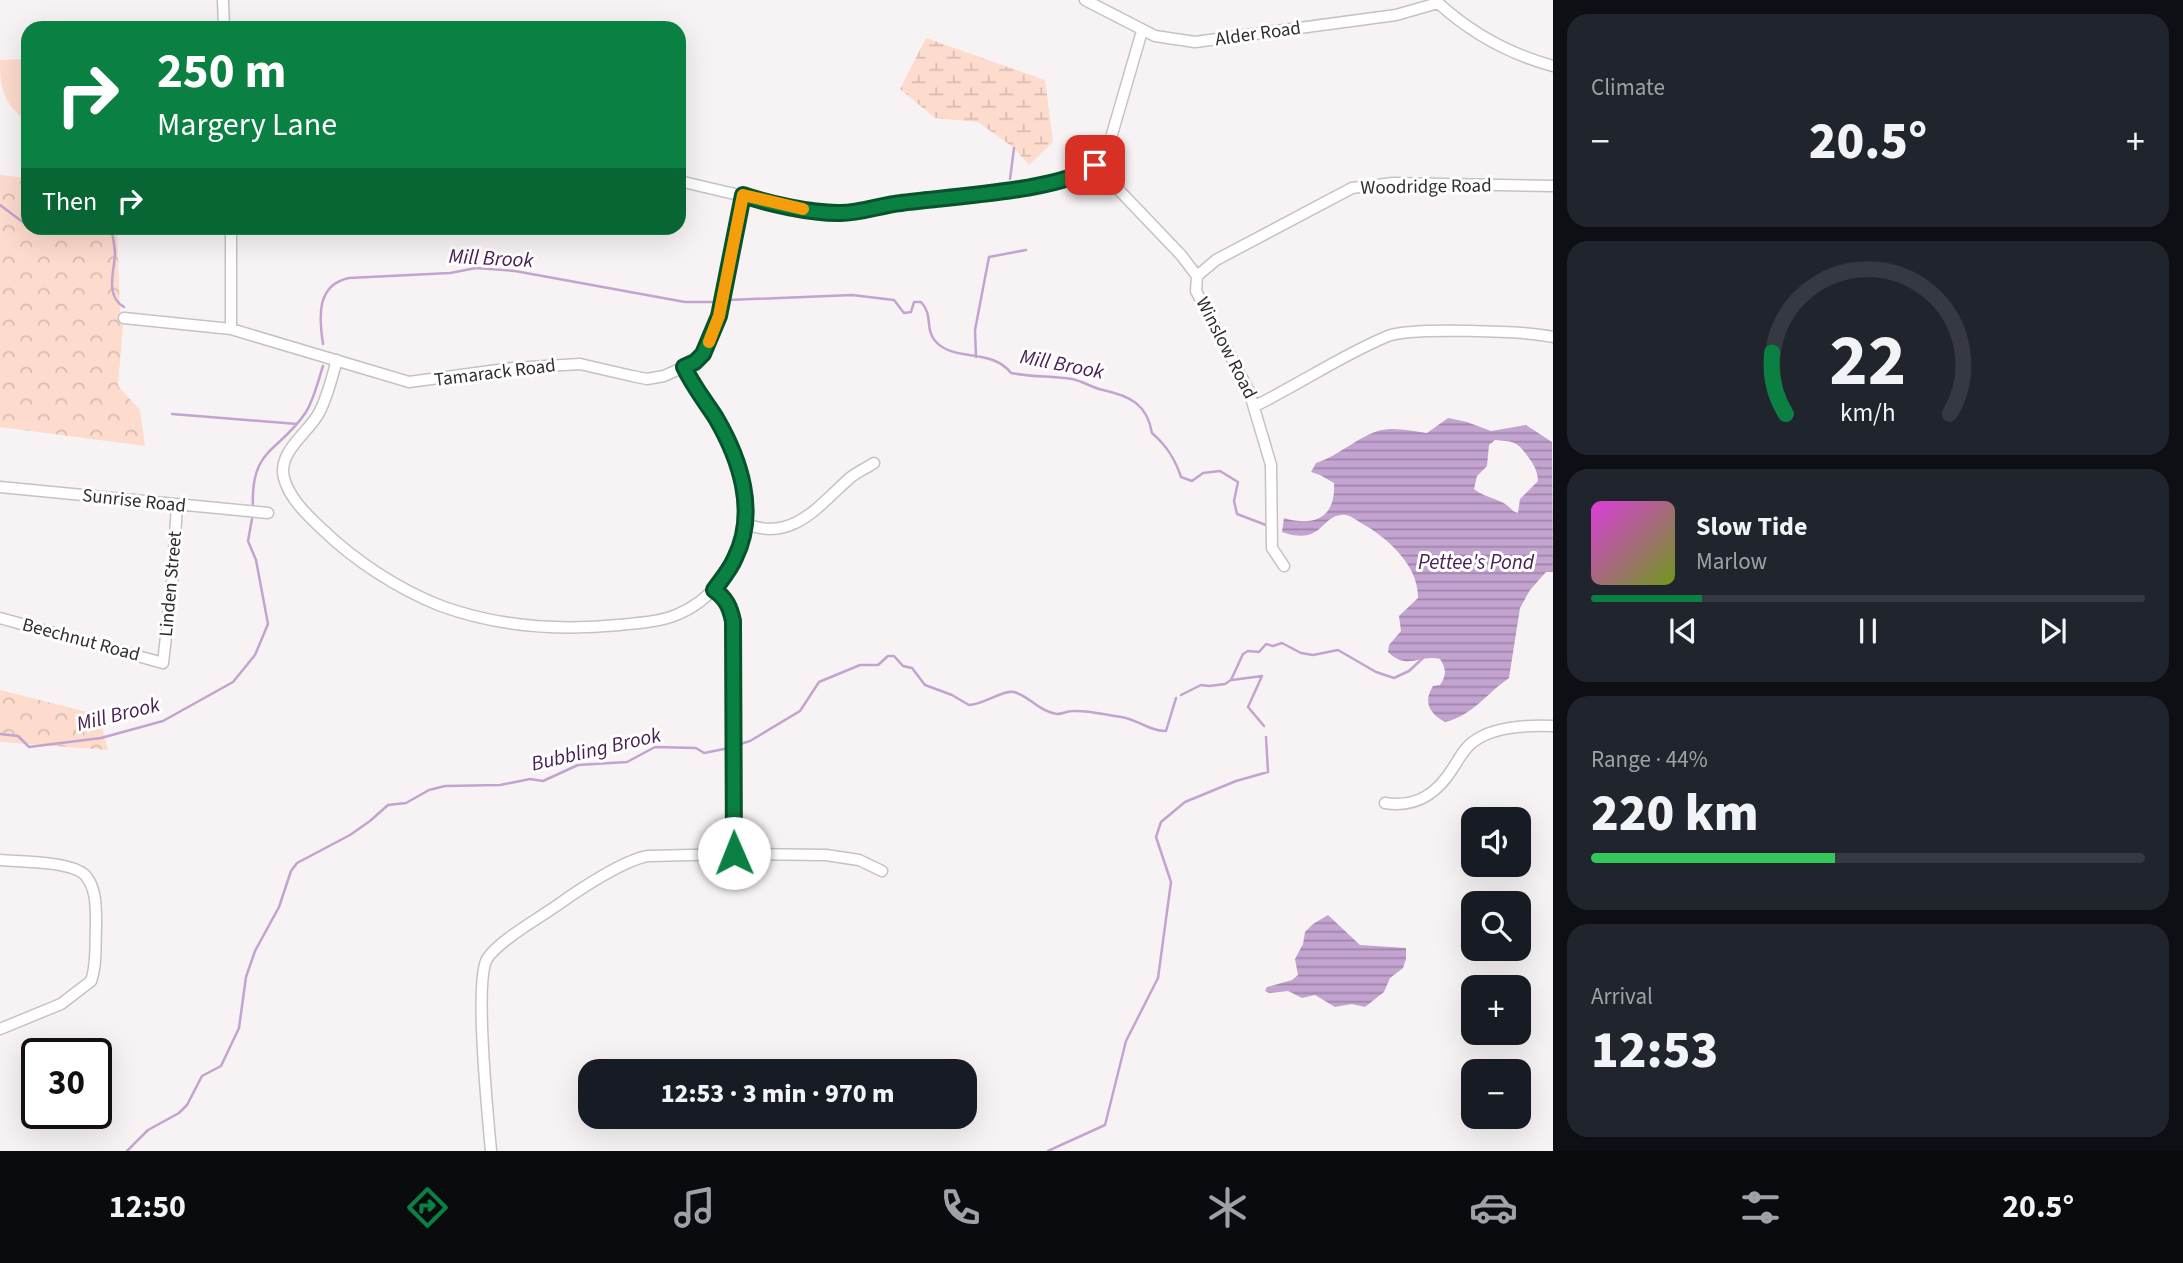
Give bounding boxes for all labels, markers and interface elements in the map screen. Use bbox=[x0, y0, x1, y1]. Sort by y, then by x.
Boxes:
street label: Alder Road bbox=[1213, 15, 1303, 53]
text: 250 m bbox=[157, 37, 286, 107]
icon: right bbox=[42, 49, 133, 140]
text: Climate bbox=[1591, 71, 1665, 104]
text: Margery Lane bbox=[157, 102, 337, 148]
text: 20.5° bbox=[1809, 105, 1927, 179]
text: − bbox=[1591, 115, 1610, 169]
text: + bbox=[2126, 115, 2145, 169]
pin bbox=[1065, 135, 1125, 195]
icon: arrive bbox=[1076, 146, 1114, 184]
street label: Woodridge Road bbox=[1360, 172, 1492, 202]
icon: right bbox=[111, 182, 149, 220]
text: Then bbox=[42, 183, 97, 220]
water label: Mill Brook bbox=[448, 241, 535, 275]
street label: Winslow Road bbox=[1189, 292, 1263, 404]
text: 22 bbox=[1830, 310, 1906, 414]
water label: Mill Brook bbox=[1017, 341, 1108, 387]
street label: Tamarack Road bbox=[433, 352, 557, 394]
text: km/h bbox=[1840, 395, 1896, 431]
street label: Sunrise Road bbox=[81, 482, 187, 520]
text: Slow Tide bbox=[1696, 508, 1807, 545]
street label: Linden Street bbox=[153, 529, 189, 638]
text: Marlow bbox=[1696, 545, 1767, 578]
water label: Pettee's Pond bbox=[1418, 547, 1535, 577]
street label: Beechnut Road bbox=[19, 611, 143, 669]
icon: previous bbox=[1664, 612, 1702, 650]
icon: pause bbox=[1849, 612, 1887, 650]
icon: next bbox=[2034, 612, 2072, 650]
water label: Mill Brook bbox=[73, 689, 164, 739]
water label: Bubbling Brook bbox=[528, 719, 665, 779]
text: Range · 44% bbox=[1591, 743, 1708, 776]
text: 220 km bbox=[1591, 777, 1759, 851]
map controls bbox=[1461, 807, 1531, 1129]
button: sound bbox=[1461, 807, 1531, 877]
position arrow bbox=[697, 816, 771, 890]
button: search bbox=[1461, 891, 1531, 961]
button: + bbox=[1461, 975, 1531, 1045]
text: Arrival bbox=[1591, 980, 1653, 1013]
text: 12:53 bbox=[1591, 1014, 1718, 1088]
speed limit sign: 30 bbox=[21, 1038, 112, 1129]
button: − bbox=[1461, 1059, 1531, 1129]
text: 12:53 · 3 min · 970 m bbox=[661, 1075, 894, 1112]
icon: directions bbox=[403, 1183, 452, 1232]
icon: music bbox=[670, 1183, 719, 1232]
icon: phone bbox=[936, 1183, 985, 1232]
icon: climate bbox=[1203, 1183, 1252, 1232]
icon: car bbox=[1469, 1183, 1518, 1232]
icon: filters bbox=[1736, 1183, 1785, 1232]
text: 12:50 bbox=[109, 1184, 186, 1230]
text: 20.5° bbox=[2002, 1184, 2074, 1230]

